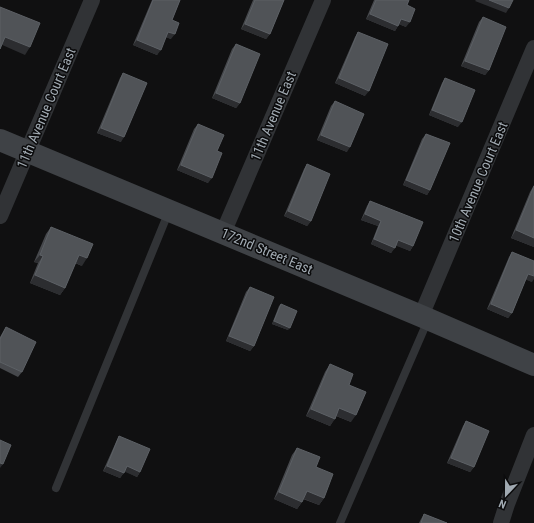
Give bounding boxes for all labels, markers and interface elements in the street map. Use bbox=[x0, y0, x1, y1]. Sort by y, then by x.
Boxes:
street label: 11th Avenue Court East bbox=[13, 45, 79, 171]
street label: 11th Avenue East bbox=[247, 69, 299, 163]
street label: 10th Avenue Court East bbox=[445, 119, 511, 245]
street label: 172nd Street East bbox=[219, 225, 315, 277]
north arrow bbox=[486, 475, 526, 515]
text: N bbox=[497, 496, 508, 511]

